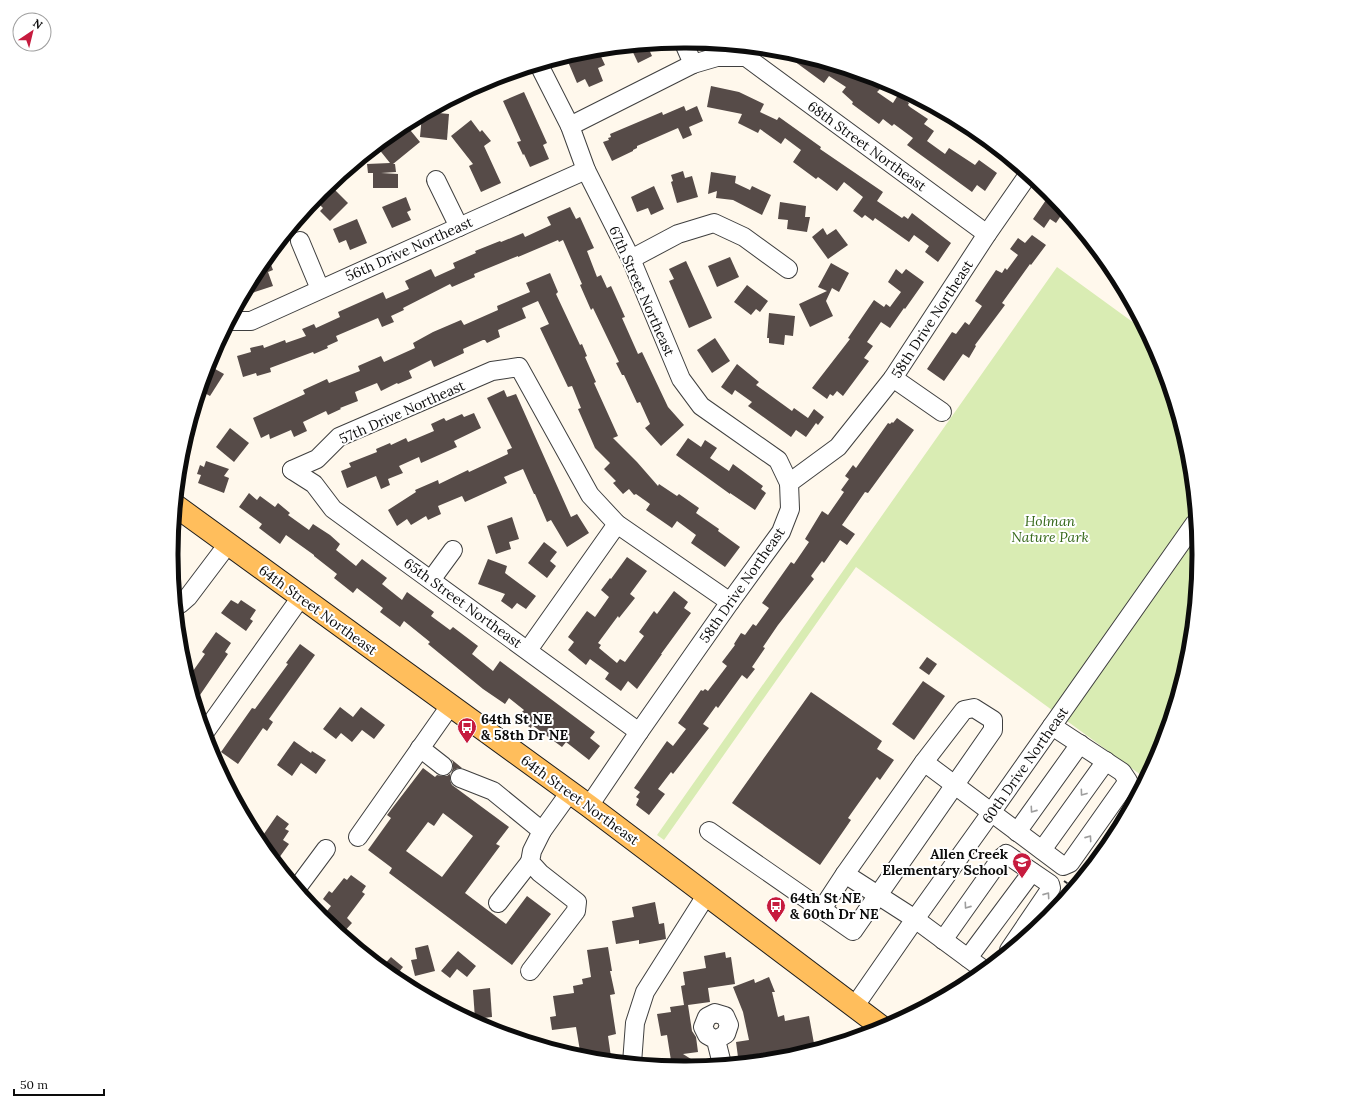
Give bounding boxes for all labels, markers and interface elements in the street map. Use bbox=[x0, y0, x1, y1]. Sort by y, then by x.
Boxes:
north arrow bbox=[12, 12, 52, 52]
text: N bbox=[30, 16, 46, 32]
street label: 68th Street Northeast bbox=[804, 97, 930, 195]
street label: 56th Drive Northeast bbox=[343, 213, 476, 285]
street label: 67th Street Northeast bbox=[605, 223, 679, 359]
street label: 58th Drive Northeast bbox=[887, 256, 977, 381]
street label: 57th Drive Northeast bbox=[336, 376, 468, 448]
park label: Holman Nature Park bbox=[1011, 512, 1089, 546]
street label: 58th Drive Northeast bbox=[695, 523, 789, 646]
street label: 65th Street Northeast bbox=[400, 554, 526, 652]
street label: 64th Street Northeast bbox=[255, 561, 381, 659]
street label: 60th Drive Northeast bbox=[978, 703, 1072, 827]
place label: 64th St NE & 58th Dr NE bbox=[481, 710, 569, 744]
bus stop icon: 64th St NE & 58th Dr NE bbox=[456, 716, 478, 744]
street label: 64th Street Northeast bbox=[517, 751, 643, 849]
one-way arrow bbox=[1081, 788, 1088, 795]
one-way arrow bbox=[1031, 805, 1038, 812]
one-way arrow bbox=[1084, 835, 1091, 842]
place label: Allen Creek Elementary School bbox=[882, 845, 1009, 879]
school or university icon: Allen Creek Elementary School bbox=[1011, 851, 1033, 879]
place label: 64th St NE & 60th Dr NE bbox=[790, 889, 879, 923]
one-way arrow bbox=[1042, 892, 1049, 899]
bus stop icon: 64th St NE & 60th Dr NE bbox=[765, 895, 787, 923]
one-way arrow bbox=[965, 901, 972, 908]
scale bar bbox=[14, 1071, 104, 1097]
text: 50 m bbox=[20, 1077, 48, 1092]

